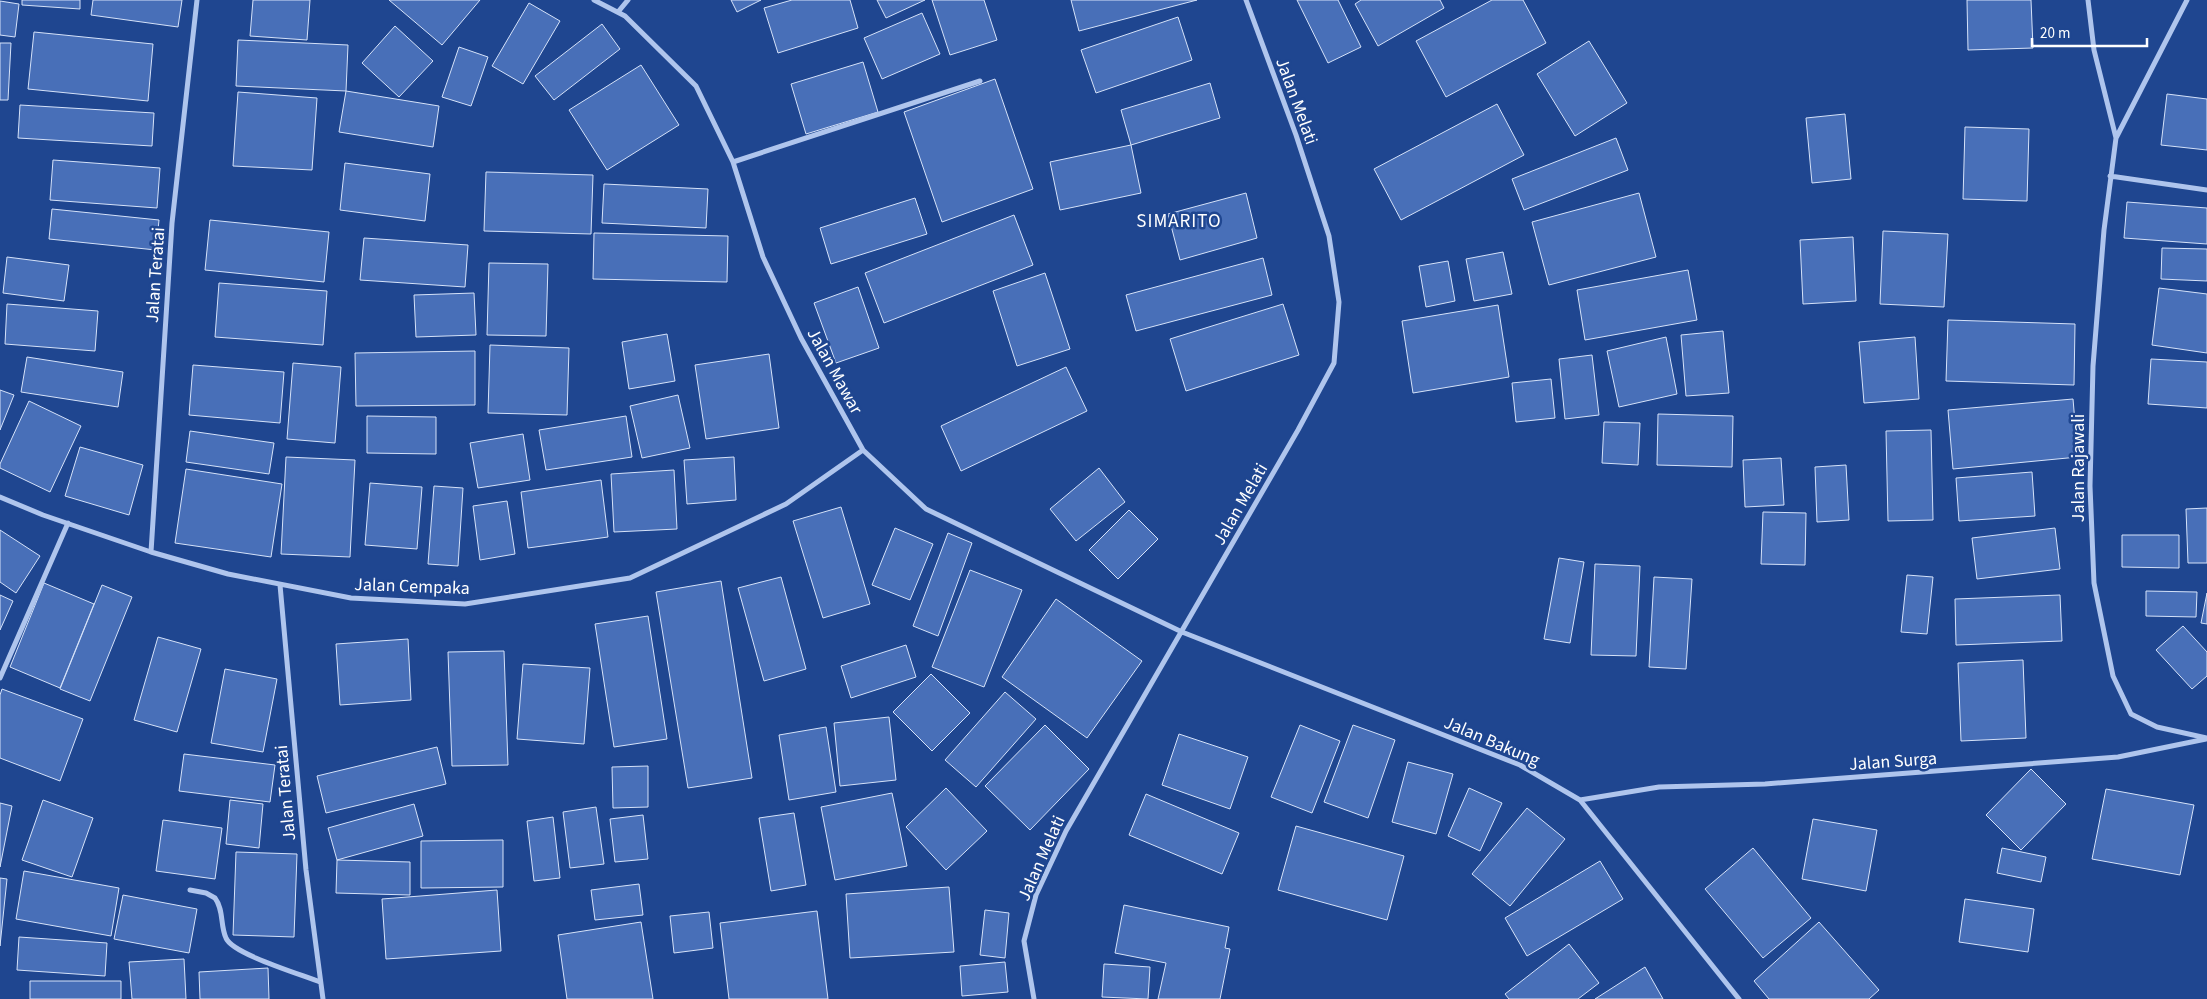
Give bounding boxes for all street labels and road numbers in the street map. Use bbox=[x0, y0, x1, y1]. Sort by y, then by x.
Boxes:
street label: Jalan Melati bbox=[1269, 54, 1324, 148]
street label: Jalan Teratai bbox=[140, 226, 171, 324]
street label: Jalan Mawar bbox=[801, 324, 869, 420]
street label: Jalan Rajawali bbox=[2066, 414, 2091, 522]
street label: Jalan Melati bbox=[1207, 459, 1274, 550]
street label: Jalan Cempaka bbox=[354, 572, 470, 601]
street label: Jalan Bakung bbox=[1440, 710, 1544, 773]
street label: Jalan Teratai bbox=[269, 744, 302, 842]
street label: Jalan Surga bbox=[1848, 746, 1938, 777]
street label: Jalan Melati bbox=[1012, 812, 1071, 905]

